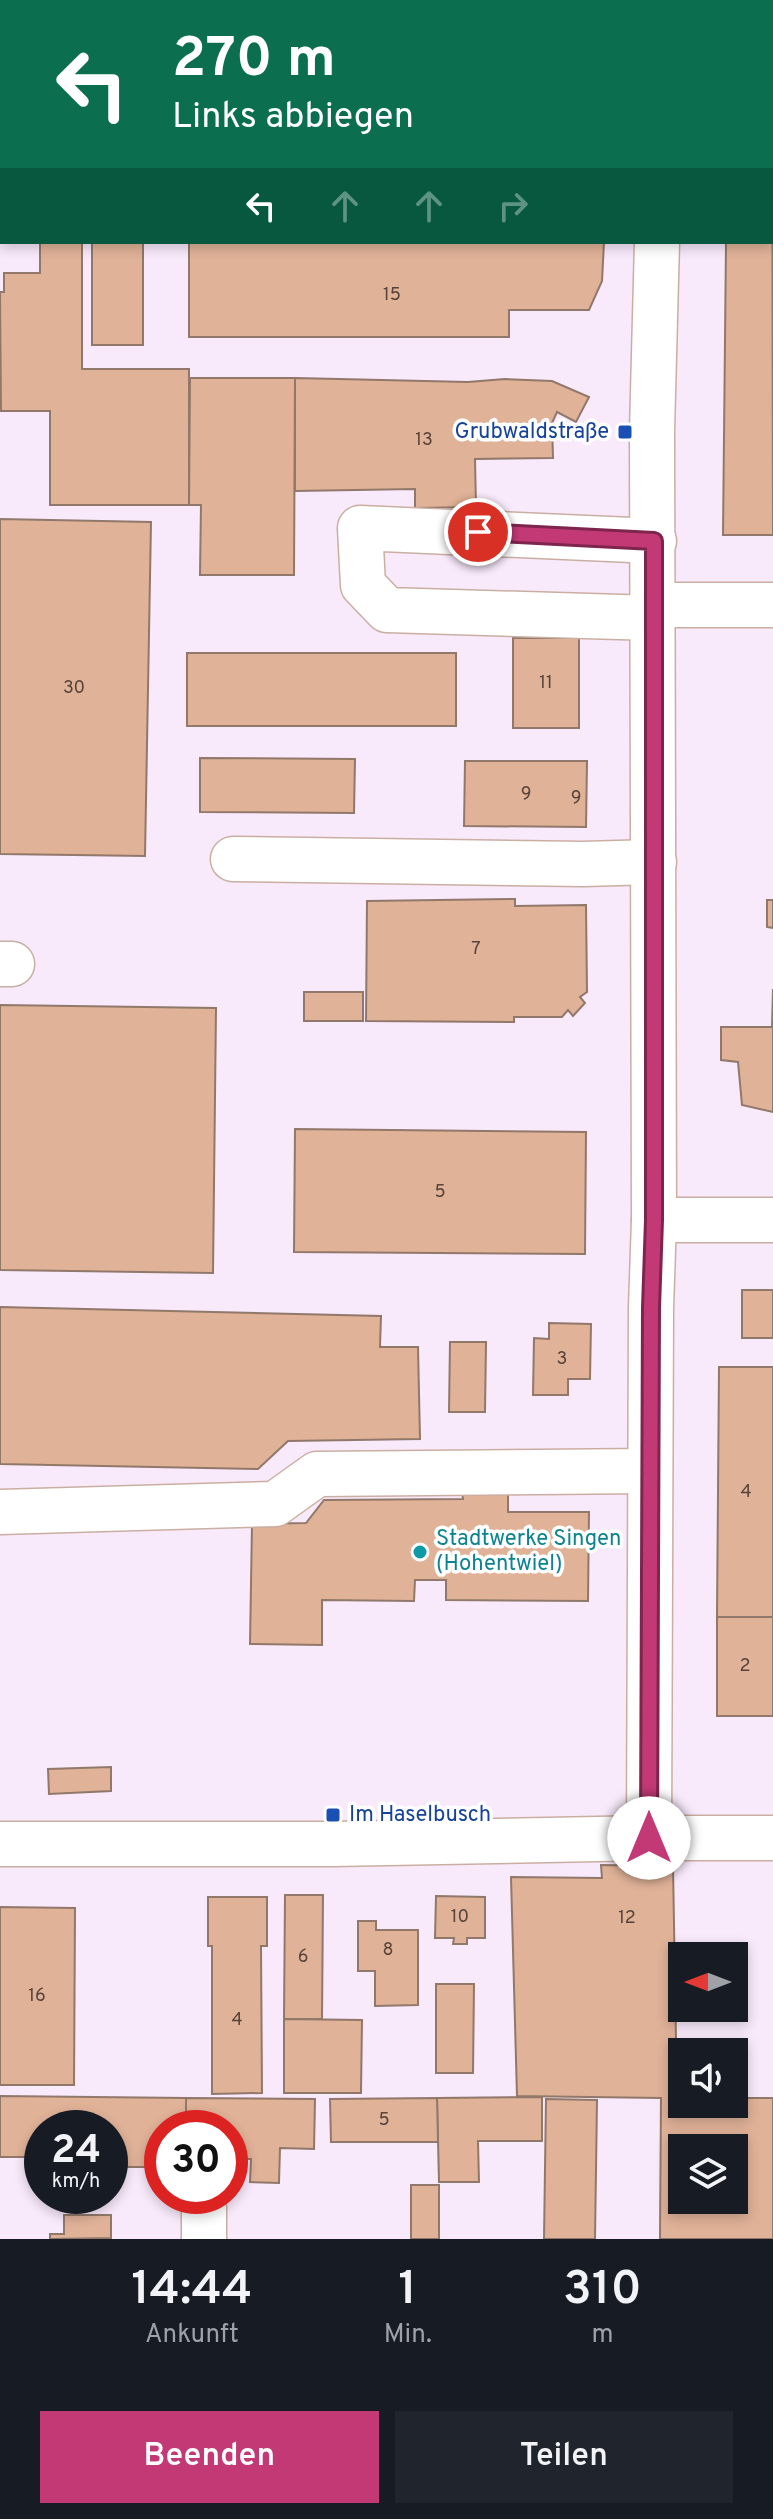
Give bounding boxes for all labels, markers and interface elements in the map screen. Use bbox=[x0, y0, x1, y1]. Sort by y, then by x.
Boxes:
text: 270 m bbox=[172, 26, 336, 96]
icon: left bbox=[40, 32, 144, 136]
text: Links abbiegen bbox=[172, 95, 414, 141]
icon: left bbox=[239, 184, 283, 228]
icon: ahead bbox=[323, 184, 367, 228]
icon: ahead bbox=[407, 184, 451, 228]
icon: right bbox=[491, 184, 535, 228]
house number: 15 bbox=[383, 284, 401, 307]
place label: Grubwaldstraße bbox=[455, 419, 609, 446]
marker: Grubwaldstraße bbox=[616, 423, 634, 441]
house number: 13 bbox=[415, 429, 433, 452]
pin bbox=[444, 498, 512, 566]
icon: arrive bbox=[456, 510, 500, 554]
house number: 11 bbox=[539, 672, 553, 695]
house number: 30 bbox=[63, 677, 85, 700]
house number: 9 bbox=[521, 783, 531, 806]
house number: 9 bbox=[571, 787, 581, 810]
house number: 7 bbox=[471, 938, 481, 961]
house number: 5 bbox=[434, 1181, 446, 1204]
house number: 3 bbox=[557, 1348, 567, 1371]
house number: 4 bbox=[740, 1481, 752, 1504]
place label: Stadtwerke Singen (Hohentwiel) bbox=[436, 1526, 621, 1578]
marker: Stadtwerke Singen (Hohentwiel) bbox=[411, 1543, 429, 1561]
house number: 2 bbox=[739, 1655, 751, 1678]
position arrow bbox=[607, 1796, 691, 1880]
place label: Im Haselbusch bbox=[349, 1802, 491, 1829]
marker: Im Haselbusch bbox=[324, 1806, 342, 1824]
house number: 10 bbox=[451, 1906, 469, 1929]
house number: 12 bbox=[618, 1907, 636, 1930]
house number: 8 bbox=[383, 1939, 394, 1962]
north arrow bbox=[668, 1942, 748, 2022]
map controls bbox=[668, 1942, 748, 2214]
house number: 6 bbox=[298, 1946, 308, 1969]
house number: 16 bbox=[28, 1985, 46, 2008]
house number: 4 bbox=[231, 2009, 243, 2032]
button: sound bbox=[668, 2038, 748, 2118]
house number: 5 bbox=[378, 2109, 390, 2132]
speed limit sign: 30 bbox=[144, 2110, 248, 2214]
text: 24 bbox=[51, 2127, 101, 2177]
button: layers bbox=[668, 2134, 748, 2214]
text: km/h bbox=[52, 2169, 100, 2195]
text: 14:44 bbox=[131, 2261, 253, 2321]
text: 1 bbox=[398, 2261, 417, 2321]
text: 310 bbox=[563, 2261, 642, 2321]
text: Ankunft bbox=[145, 2319, 239, 2352]
text: Min. bbox=[384, 2319, 432, 2352]
text: m bbox=[591, 2319, 613, 2352]
button: Beenden bbox=[40, 2411, 379, 2503]
button: Teilen bbox=[395, 2411, 733, 2503]

